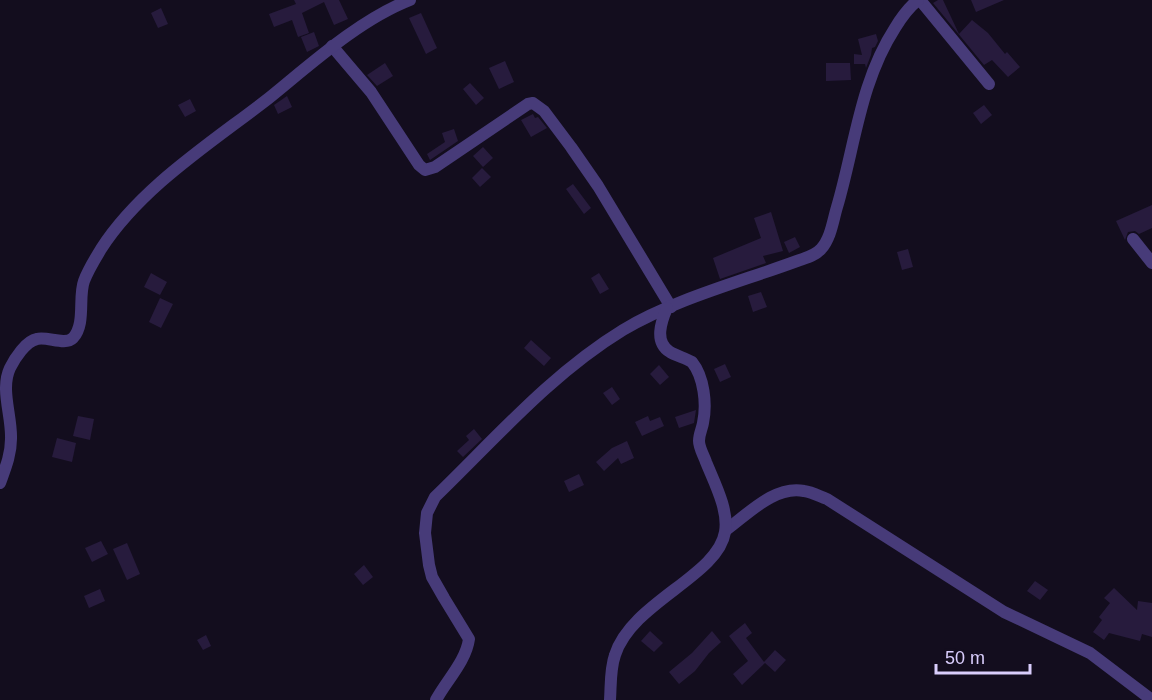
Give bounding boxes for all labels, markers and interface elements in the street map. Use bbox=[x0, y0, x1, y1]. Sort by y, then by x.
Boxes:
scale bar bbox=[936, 637, 1030, 675]
text: 50 m bbox=[945, 648, 985, 668]

